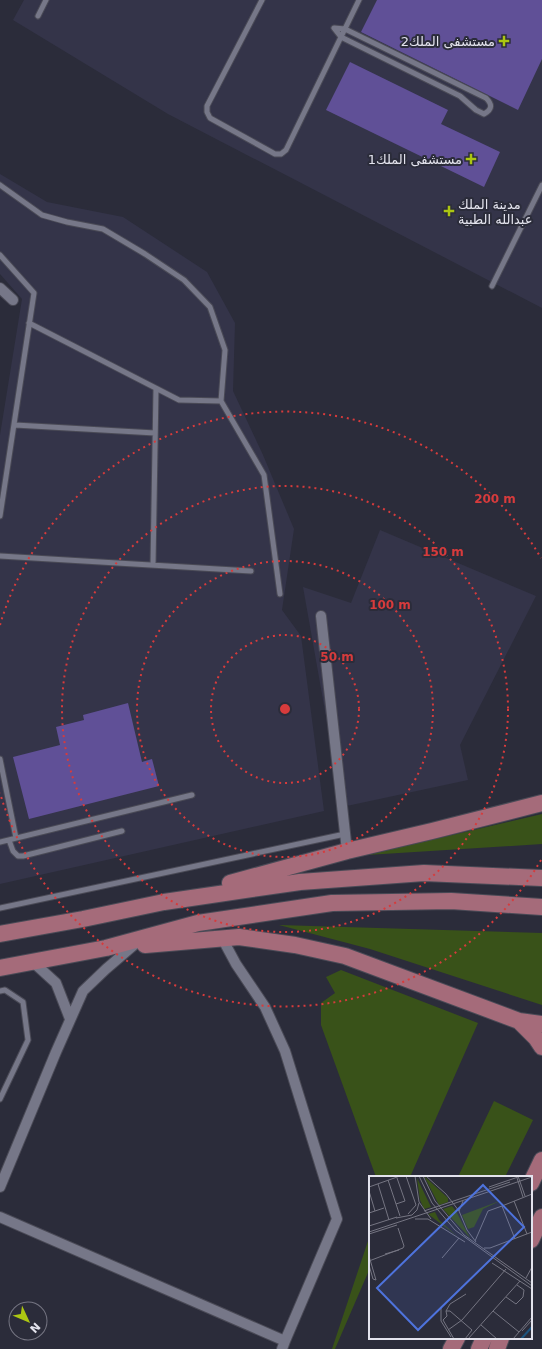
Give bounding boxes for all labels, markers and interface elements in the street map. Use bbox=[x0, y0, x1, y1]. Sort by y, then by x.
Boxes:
place label: مستشفى الملك2 bbox=[401, 34, 495, 49]
marker: مستشفى الملك2 bbox=[498, 35, 510, 47]
place label: مستشفى الملك1 bbox=[368, 152, 462, 167]
marker: مستشفى الملك1 bbox=[465, 153, 477, 165]
place label: مدينة الملك عبدالله الطبية bbox=[458, 197, 533, 227]
marker: مدينة الملك عبدالله الطبية bbox=[443, 205, 455, 217]
text: 200 m bbox=[474, 492, 516, 506]
text: 150 m bbox=[422, 545, 464, 559]
text: 100 m bbox=[369, 598, 411, 612]
text: 50 m bbox=[320, 650, 354, 664]
centre of rings bbox=[278, 702, 292, 716]
inset map bbox=[369, 1176, 532, 1339]
north arrow bbox=[8, 1301, 48, 1341]
text: N bbox=[27, 1320, 43, 1335]

